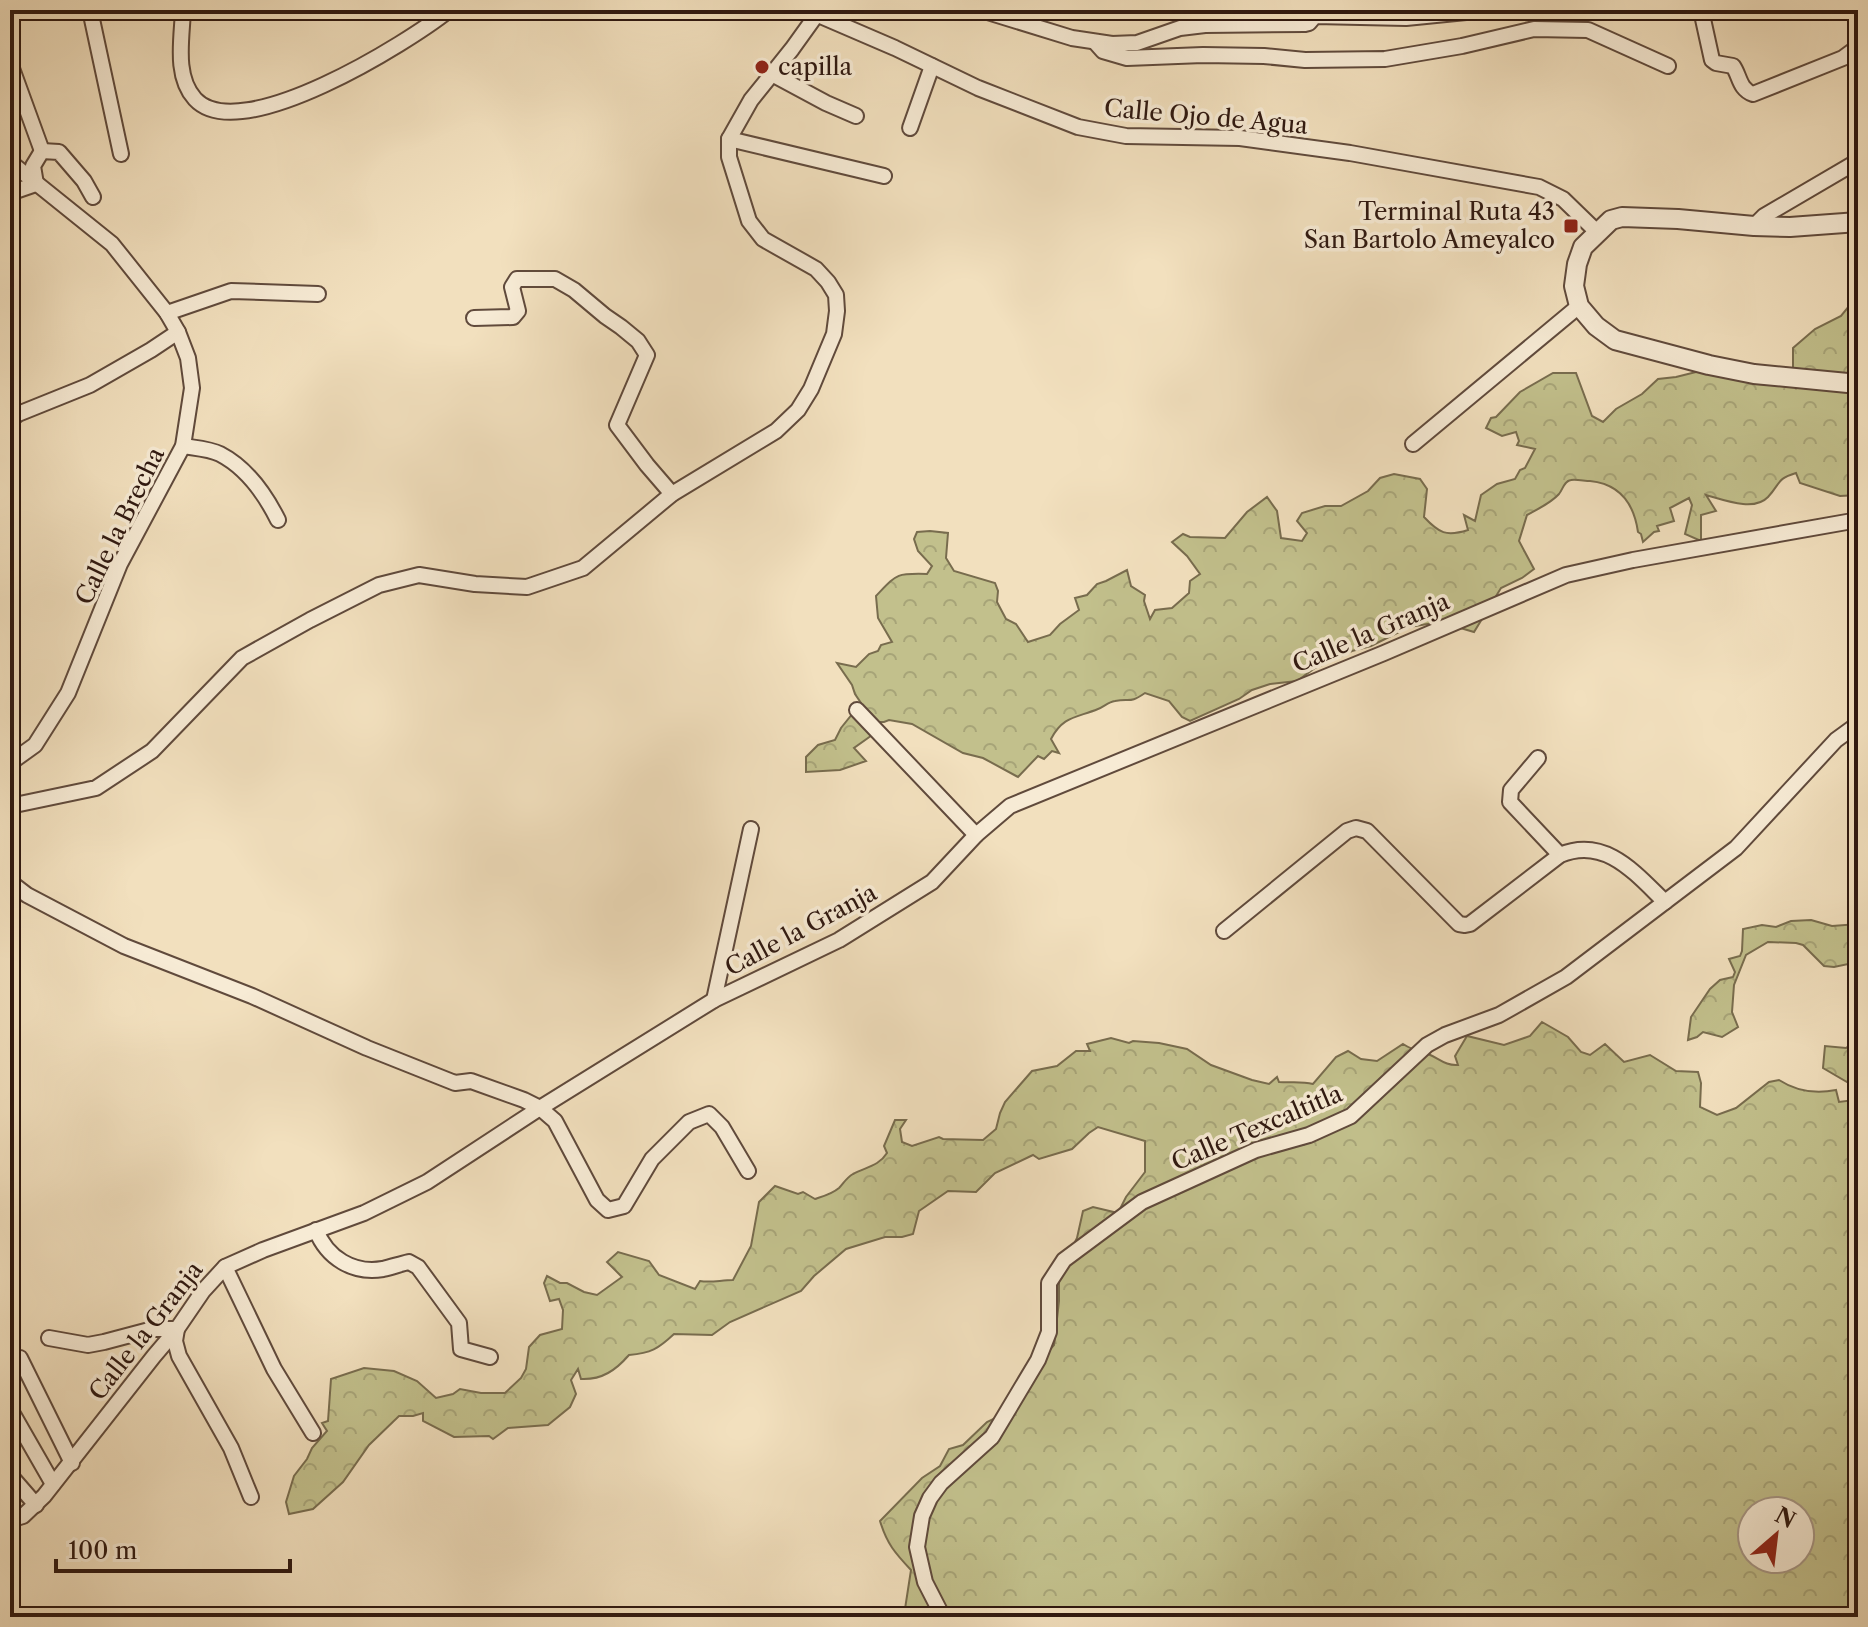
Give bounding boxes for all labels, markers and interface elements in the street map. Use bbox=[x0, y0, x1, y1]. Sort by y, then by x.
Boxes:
place label: capilla bbox=[778, 52, 853, 81]
marker: capilla bbox=[753, 58, 771, 76]
street label: Calle Ojo de Agua bbox=[1103, 93, 1309, 140]
place label: Terminal Ruta 43 San Bartolo Ameyalco bbox=[1304, 197, 1555, 254]
marker: Terminal Ruta 43 San Bartolo Ameyalco bbox=[1562, 217, 1580, 235]
street label: Calle la Brecha bbox=[69, 442, 170, 609]
street label: Calle la Granja bbox=[1288, 586, 1454, 679]
street label: Calle la Granja bbox=[720, 877, 882, 982]
street label: Calle Texcaltitla bbox=[1167, 1078, 1347, 1177]
street label: Calle la Granja bbox=[83, 1255, 209, 1406]
north arrow bbox=[1736, 1495, 1816, 1575]
text: N bbox=[1770, 1501, 1800, 1534]
scale bar bbox=[56, 1523, 290, 1573]
text: 100 m bbox=[68, 1536, 137, 1565]

